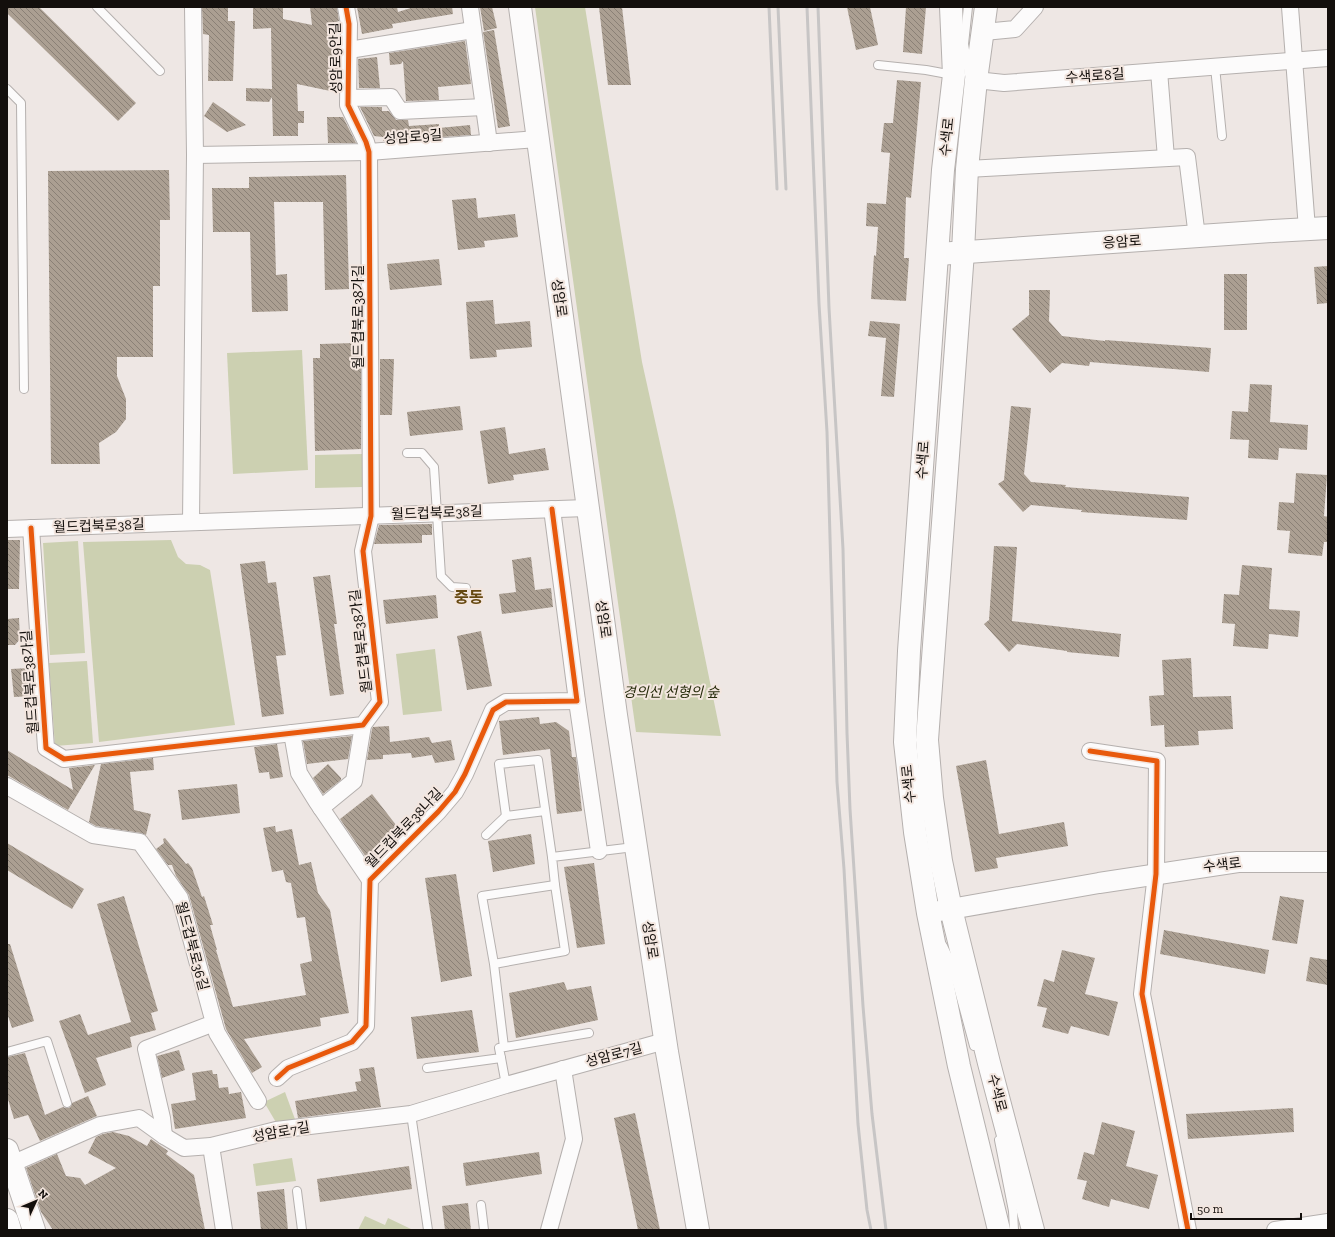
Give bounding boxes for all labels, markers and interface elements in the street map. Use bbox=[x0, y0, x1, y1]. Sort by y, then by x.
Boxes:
street label: 성암로9안길 bbox=[327, 22, 345, 94]
street label: 수색로8길 bbox=[1065, 65, 1125, 87]
street label: 수색로 bbox=[937, 117, 957, 157]
street label: 성암로9길 bbox=[383, 126, 443, 148]
street label: 응암로 bbox=[1102, 232, 1142, 252]
street label: 월드컵북로38가길 bbox=[350, 265, 367, 369]
street label: 성암로 bbox=[548, 278, 570, 318]
street label: 수색로 bbox=[913, 440, 933, 480]
street label: 월드컵북로38길 bbox=[391, 503, 483, 523]
street label: 월드컵북로38길 bbox=[53, 516, 145, 536]
street label: 월드컵북로38가길 bbox=[346, 588, 376, 694]
district label: 중동 bbox=[454, 588, 484, 607]
street label: 성암로 bbox=[592, 599, 614, 639]
street label: 월드컵북로38가길 bbox=[18, 629, 42, 735]
park label: 경의선 선형의 숲 bbox=[623, 684, 720, 701]
street label: 수색로 bbox=[899, 764, 919, 804]
street label: 월드컵북로38나길 bbox=[362, 784, 446, 872]
street label: 수색로 bbox=[1202, 854, 1242, 876]
street label: 월드컵북로36길 bbox=[172, 900, 212, 992]
street label: 성암로 bbox=[639, 920, 661, 961]
street label: 성암로7길 bbox=[584, 1039, 644, 1071]
street label: 수색로 bbox=[984, 1072, 1010, 1114]
street label: 성암로7길 bbox=[251, 1119, 311, 1145]
north arrow bbox=[16, 1181, 56, 1221]
text: N bbox=[35, 1187, 51, 1202]
scale bar bbox=[1191, 1195, 1301, 1221]
text: 50 m bbox=[1197, 1202, 1224, 1216]

